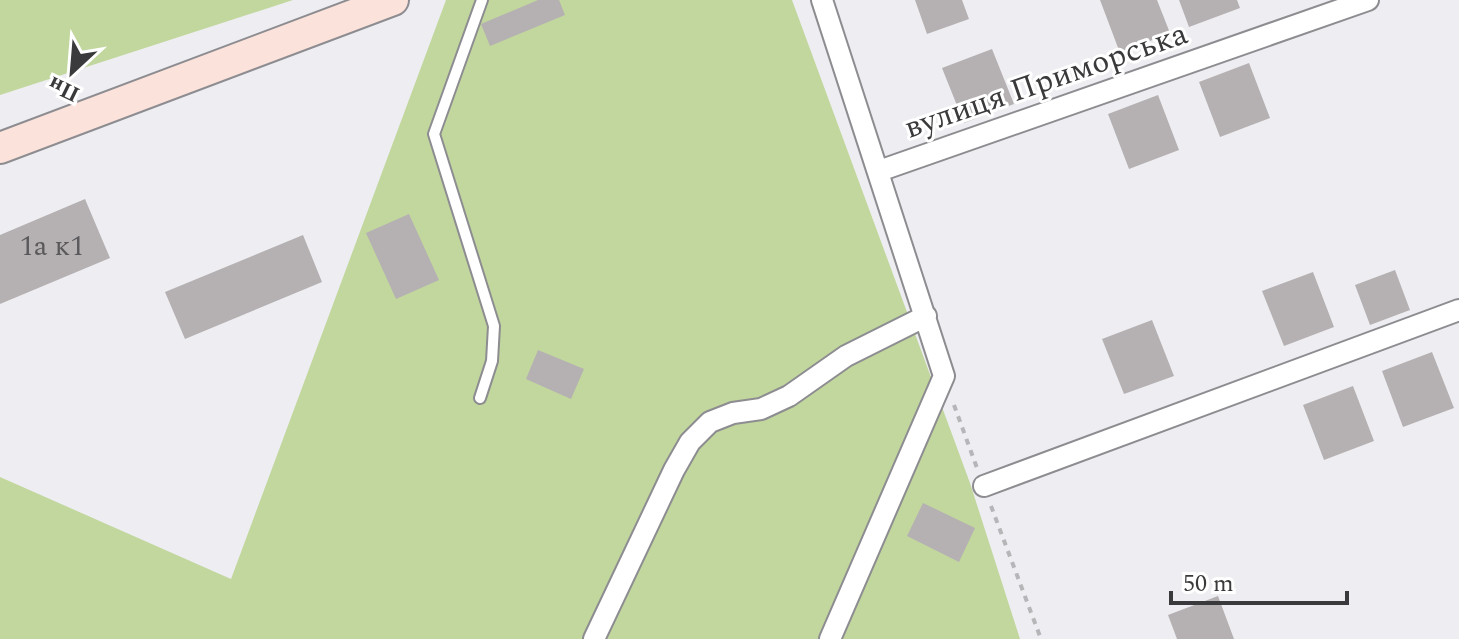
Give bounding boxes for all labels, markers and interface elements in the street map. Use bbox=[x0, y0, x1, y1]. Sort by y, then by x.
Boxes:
street label: вулиця Приморська bbox=[898, 9, 1195, 152]
north arrow bbox=[32, 32, 112, 112]
text: Пн bbox=[42, 67, 85, 110]
house number: 1а к1 bbox=[20, 225, 84, 268]
scale bar bbox=[1171, 555, 1347, 605]
text: 50 m bbox=[1183, 566, 1234, 602]

